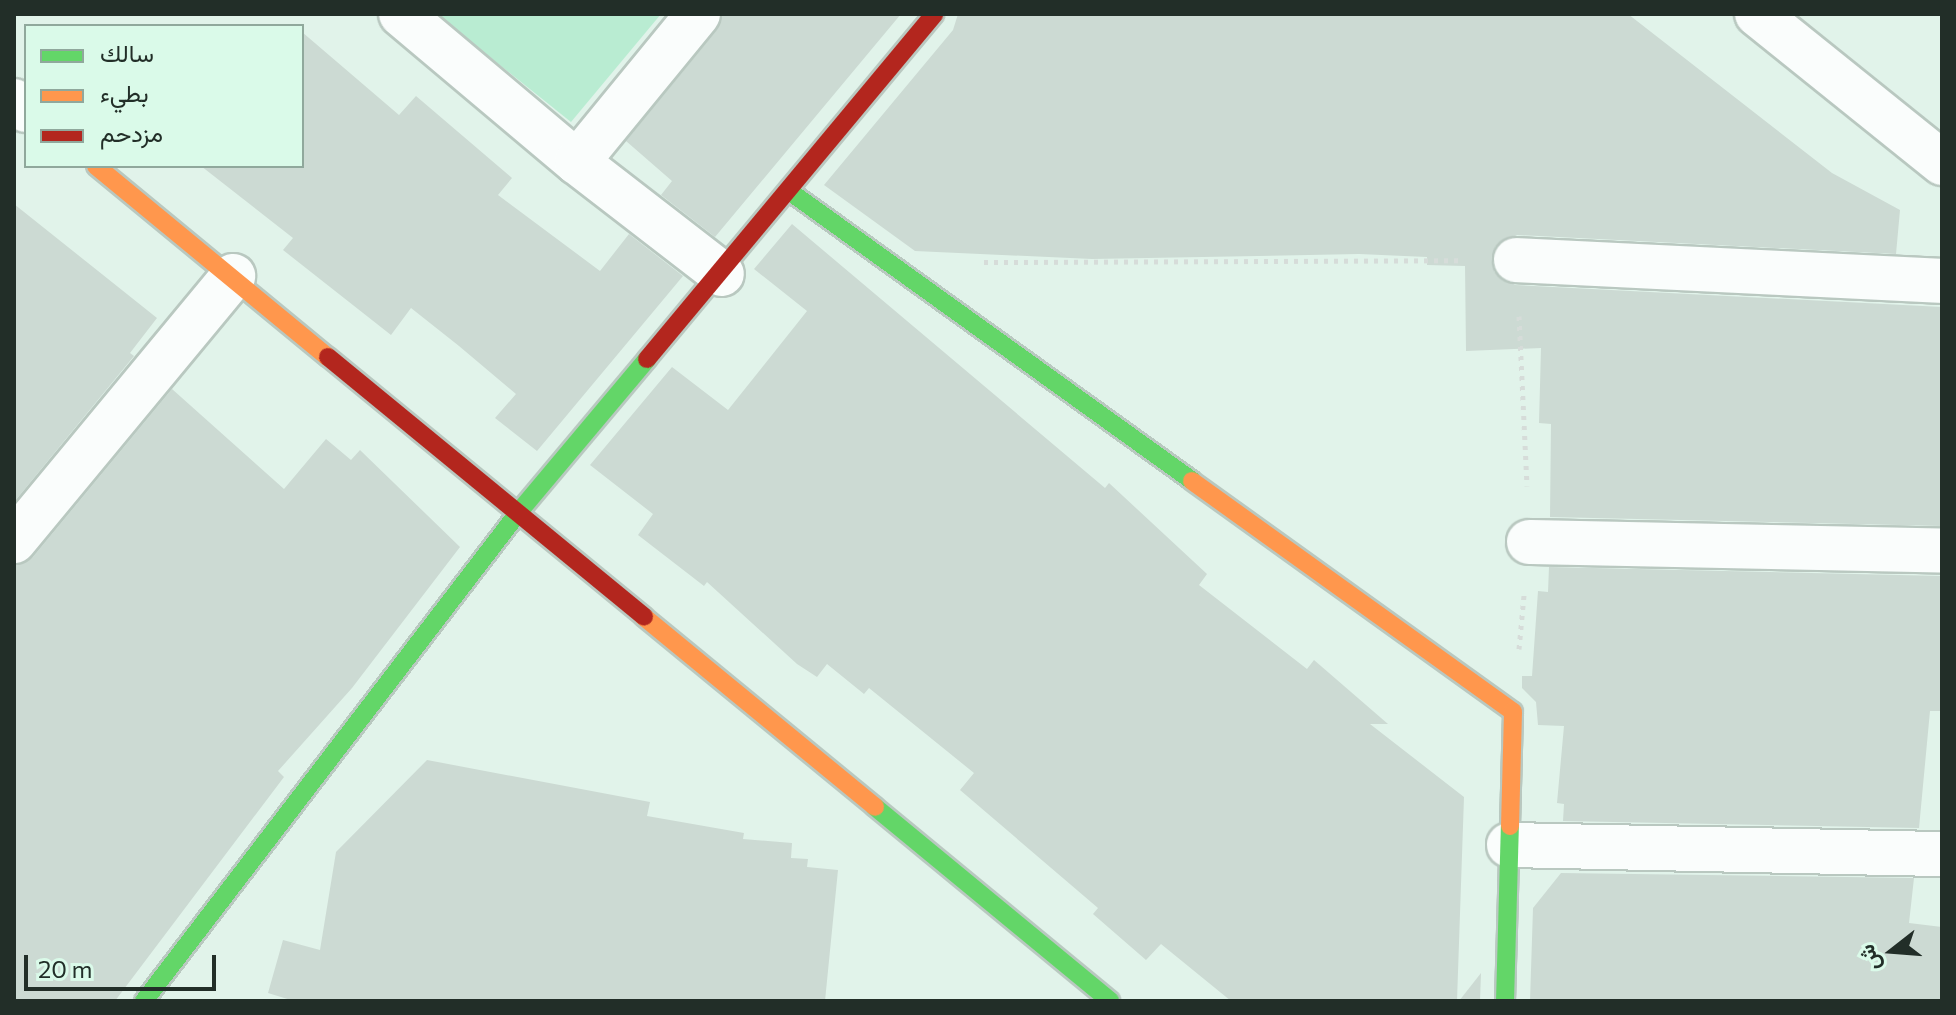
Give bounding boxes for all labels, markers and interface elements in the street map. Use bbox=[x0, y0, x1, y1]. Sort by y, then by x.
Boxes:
legend bbox=[24, 24, 304, 168]
text: سالك bbox=[100, 38, 154, 67]
text: بطيء bbox=[100, 78, 149, 107]
text: مزدحم bbox=[100, 118, 163, 147]
north arrow bbox=[1852, 911, 1932, 991]
scale bar bbox=[28, 939, 220, 989]
text: ش bbox=[1852, 942, 1885, 975]
text: 20 m bbox=[38, 954, 92, 983]

